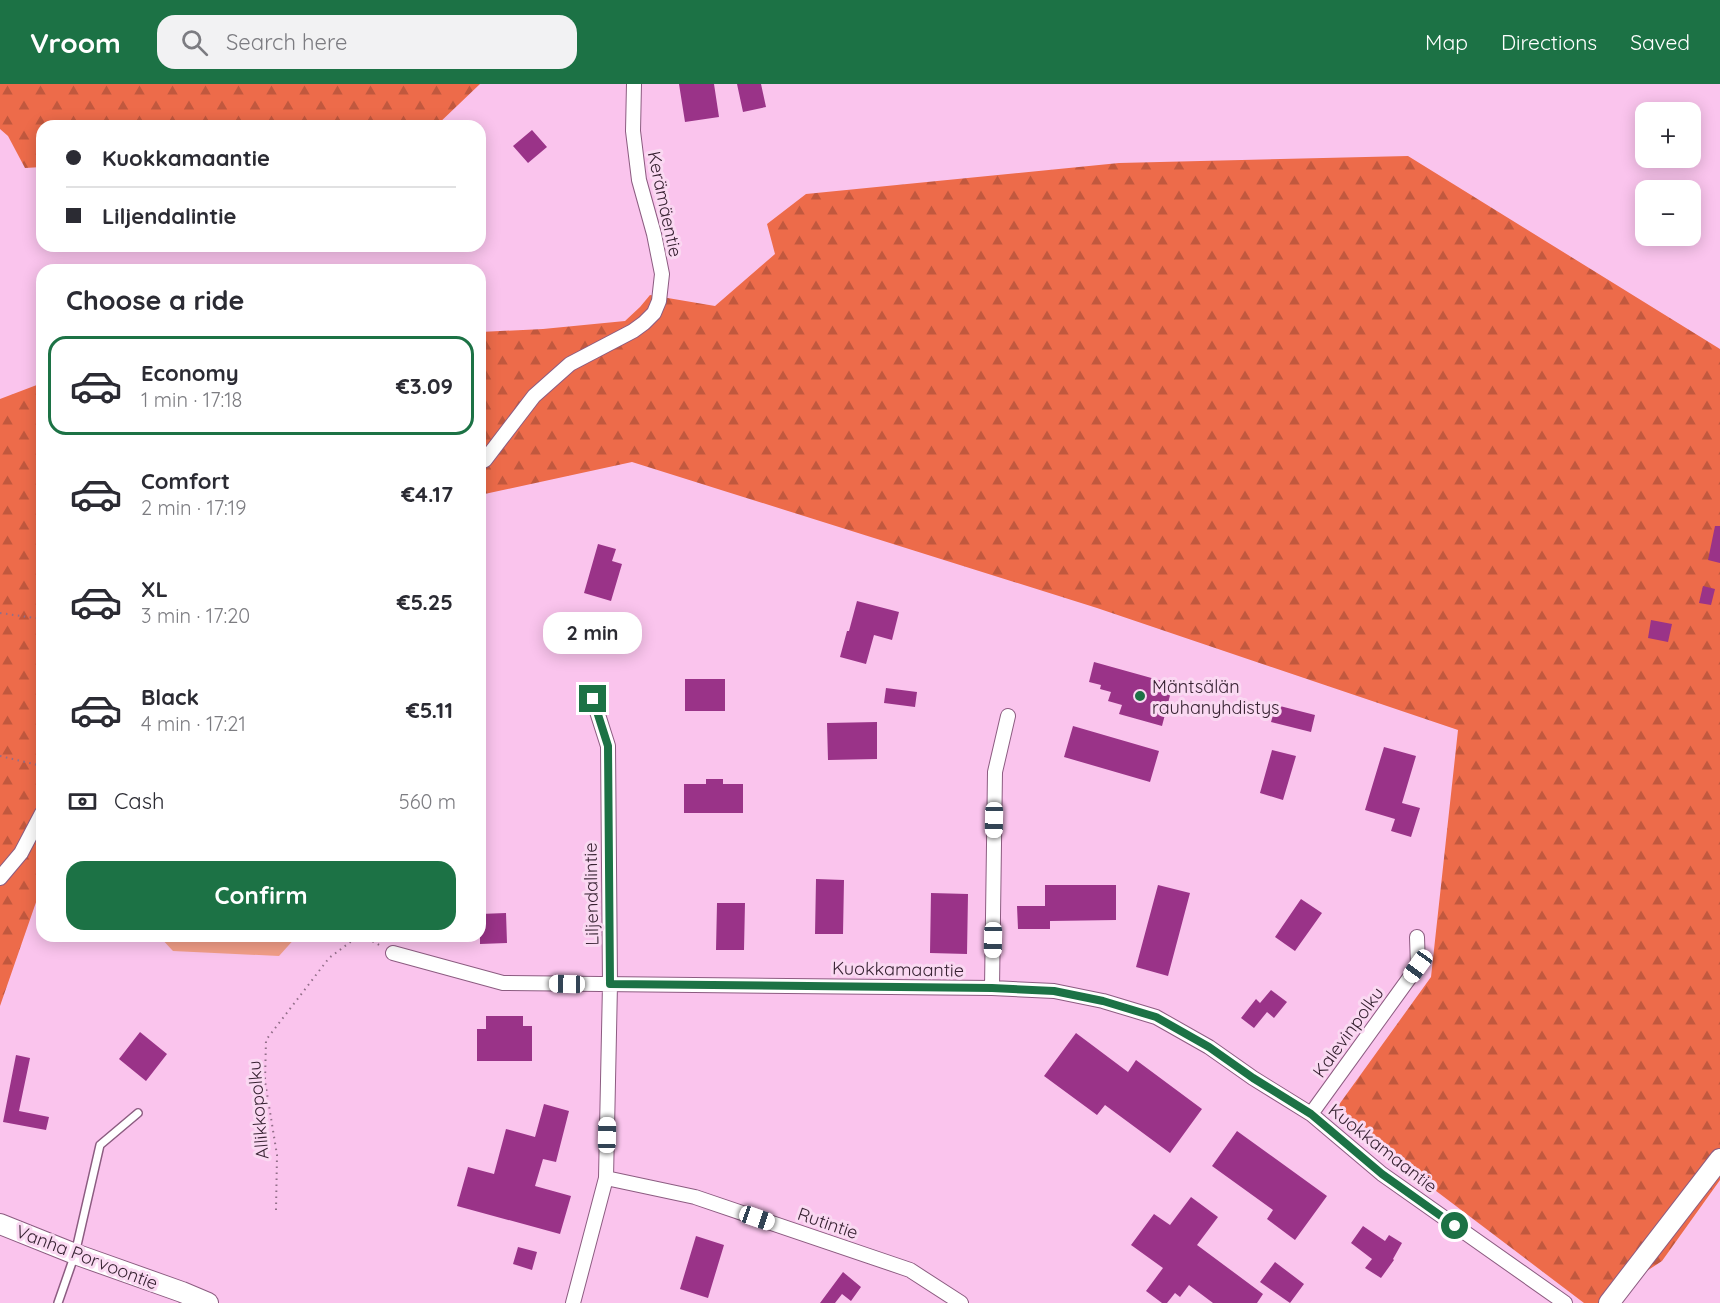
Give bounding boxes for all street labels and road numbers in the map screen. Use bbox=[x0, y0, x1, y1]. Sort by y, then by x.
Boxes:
street label: Kerämäentie bbox=[643, 149, 687, 259]
street label: Liljendalintie bbox=[579, 842, 603, 946]
street label: Kuokkamaantie bbox=[832, 956, 964, 982]
street label: Kalevinpolku bbox=[1307, 982, 1389, 1082]
street label: Allikkopolku bbox=[242, 1060, 274, 1160]
street label: Kuokkamaantie bbox=[1324, 1098, 1442, 1198]
street label: Rutintie bbox=[795, 1202, 861, 1244]
street label: Vanha Porvoontie bbox=[13, 1219, 161, 1295]

